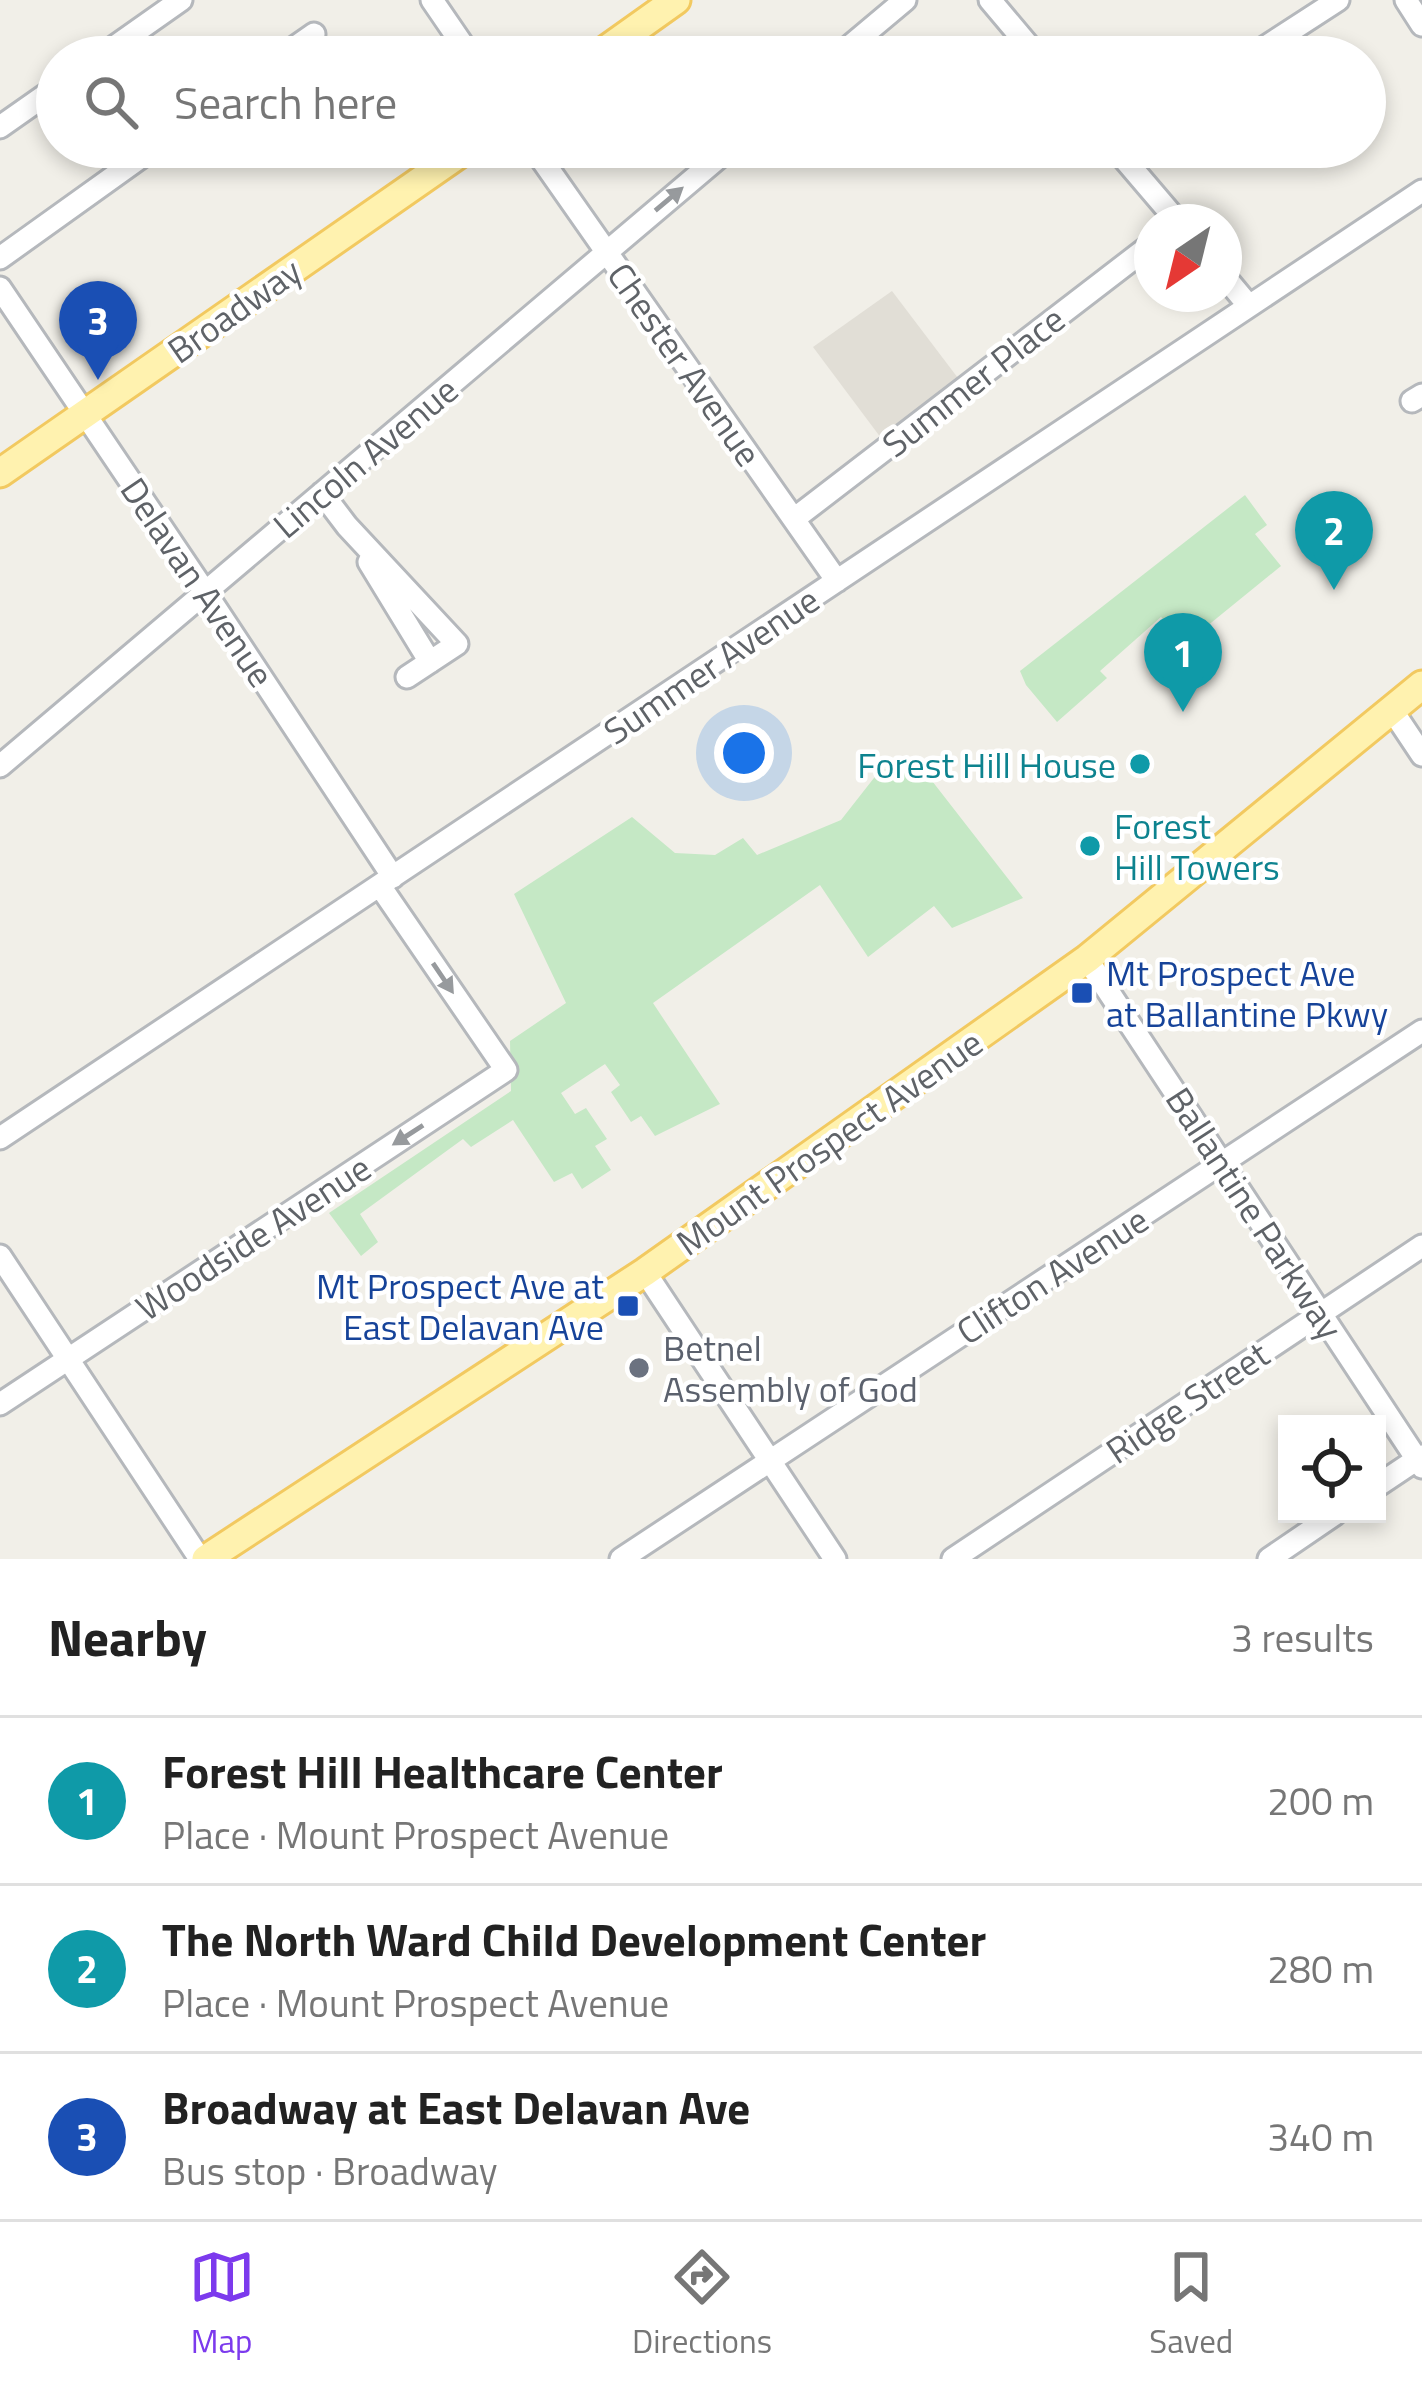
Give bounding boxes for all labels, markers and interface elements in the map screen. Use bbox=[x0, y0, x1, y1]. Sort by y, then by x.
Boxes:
search box bbox=[36, 36, 1386, 168]
text: Search here bbox=[174, 68, 397, 136]
icon: search bbox=[78, 69, 144, 135]
one-way arrow bbox=[654, 187, 684, 213]
north arrow bbox=[1134, 204, 1242, 312]
street label: Broadway bbox=[156, 244, 312, 376]
street label: Chester Avenue bbox=[594, 251, 776, 477]
pin: 3 bbox=[59, 281, 137, 380]
street label: Summer Place bbox=[870, 292, 1076, 470]
street label: Lincoln Avenue bbox=[260, 363, 470, 551]
street label: Delavan Avenue bbox=[107, 466, 289, 698]
pin: 2 bbox=[1295, 491, 1373, 590]
street label: Summer Avenue bbox=[592, 572, 830, 758]
pin: 1 bbox=[1144, 613, 1222, 712]
your location bbox=[714, 723, 774, 783]
place label: Forest Hill House bbox=[857, 737, 1116, 792]
marker: Forest Hill House bbox=[1127, 751, 1153, 777]
place label: Forest Hill Towers bbox=[1114, 798, 1280, 894]
marker: Forest Hill Towers bbox=[1077, 833, 1103, 859]
place label: Mt Prospect Ave at Ballantine Pkwy bbox=[1106, 945, 1388, 1041]
one-way arrow bbox=[431, 962, 454, 994]
marker: Mt Prospect Ave at Ballantine Pkwy bbox=[1069, 980, 1095, 1006]
street label: Mount Prospect Avenue bbox=[664, 1015, 994, 1269]
street label: Ballantine Parkway bbox=[1153, 1076, 1357, 1350]
one-way arrow bbox=[392, 1123, 425, 1145]
street label: Woodside Avenue bbox=[125, 1140, 381, 1334]
street label: Clifton Avenue bbox=[945, 1192, 1159, 1358]
place label: Mt Prospect Ave at East Delavan Ave bbox=[316, 1258, 604, 1354]
marker: Mt Prospect Ave at East Delavan Ave bbox=[615, 1293, 641, 1319]
place label: Betnel Assembly of God bbox=[663, 1320, 918, 1416]
street label: Ridge Street bbox=[1094, 1327, 1280, 1477]
marker: Betnel Assembly of God bbox=[626, 1355, 652, 1381]
map controls bbox=[1278, 1415, 1386, 1523]
button: locate bbox=[1278, 1415, 1386, 1523]
text: Nearby bbox=[48, 1598, 207, 1676]
text: 3 results bbox=[1231, 1608, 1374, 1667]
text: Forest Hill Healthcare Center bbox=[162, 1737, 723, 1805]
text: 1 bbox=[76, 1771, 98, 1830]
text: 200 m bbox=[1267, 1771, 1374, 1830]
text: Place · Mount Prospect Avenue bbox=[162, 1805, 669, 1864]
text: The North Ward Child Development Center bbox=[162, 1905, 986, 1973]
text: 2 bbox=[76, 1939, 98, 1998]
text: 280 m bbox=[1267, 1939, 1374, 1998]
text: Place · Mount Prospect Avenue bbox=[162, 1973, 669, 2032]
text: Broadway at East Delavan Ave bbox=[162, 2073, 750, 2141]
text: 3 bbox=[76, 2107, 98, 2166]
text: 340 m bbox=[1267, 2107, 1374, 2166]
text: Bus stop · Broadway bbox=[162, 2141, 498, 2200]
tab: Map bbox=[189, 2244, 255, 2366]
tab: Directions bbox=[632, 2244, 772, 2366]
tab: Saved bbox=[1149, 2244, 1233, 2366]

